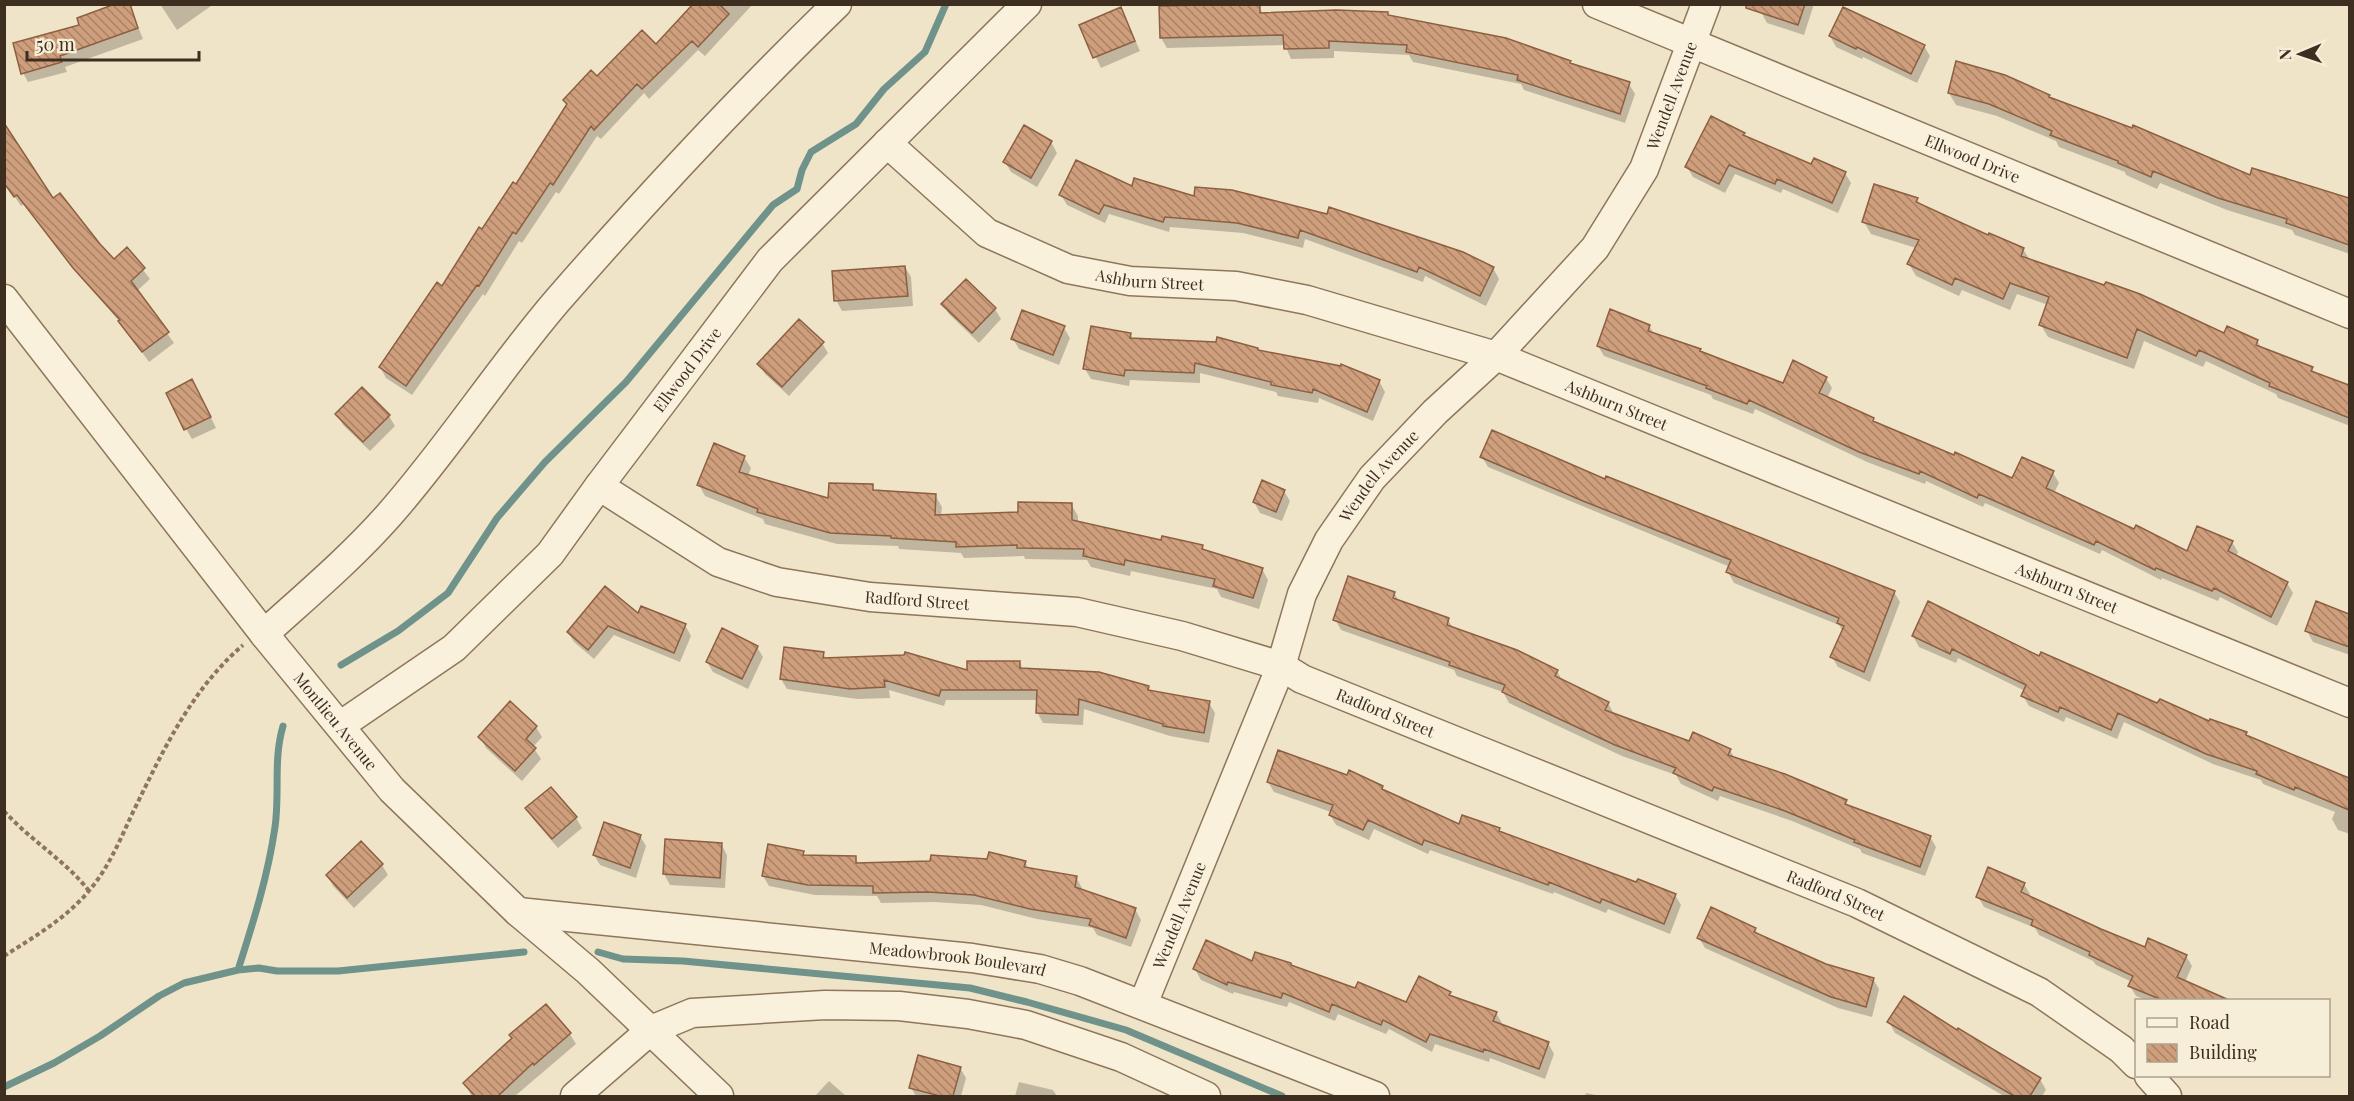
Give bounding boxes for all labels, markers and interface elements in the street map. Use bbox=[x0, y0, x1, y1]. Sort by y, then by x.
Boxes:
scale bar bbox=[27, 24, 200, 62]
north arrow bbox=[2270, 24, 2330, 84]
text: 50 m bbox=[36, 32, 75, 56]
street label: Wendell Avenue bbox=[1641, 38, 1701, 153]
text: N bbox=[2274, 48, 2295, 61]
street label: Ellwood Drive bbox=[1922, 129, 2023, 187]
street label: Ashburn Street bbox=[1093, 263, 1205, 294]
street label: Ellwood Drive bbox=[648, 323, 726, 416]
street label: Ashburn Street bbox=[1561, 374, 1671, 435]
street label: Wendell Avenue bbox=[1333, 425, 1423, 526]
street label: Ashburn Street bbox=[2012, 557, 2122, 618]
street label: Radford Street bbox=[864, 586, 970, 614]
street label: Montlieu Avenue bbox=[290, 668, 382, 774]
street label: Radford Street bbox=[1333, 683, 1438, 742]
street label: Wendell Avenue bbox=[1147, 858, 1210, 973]
street label: Radford Street bbox=[1784, 865, 1889, 925]
street label: Meadowbrook Boulevard bbox=[868, 937, 1049, 980]
legend bbox=[2135, 999, 2330, 1077]
text: Road bbox=[2189, 1010, 2230, 1034]
text: Building bbox=[2189, 1040, 2257, 1064]

